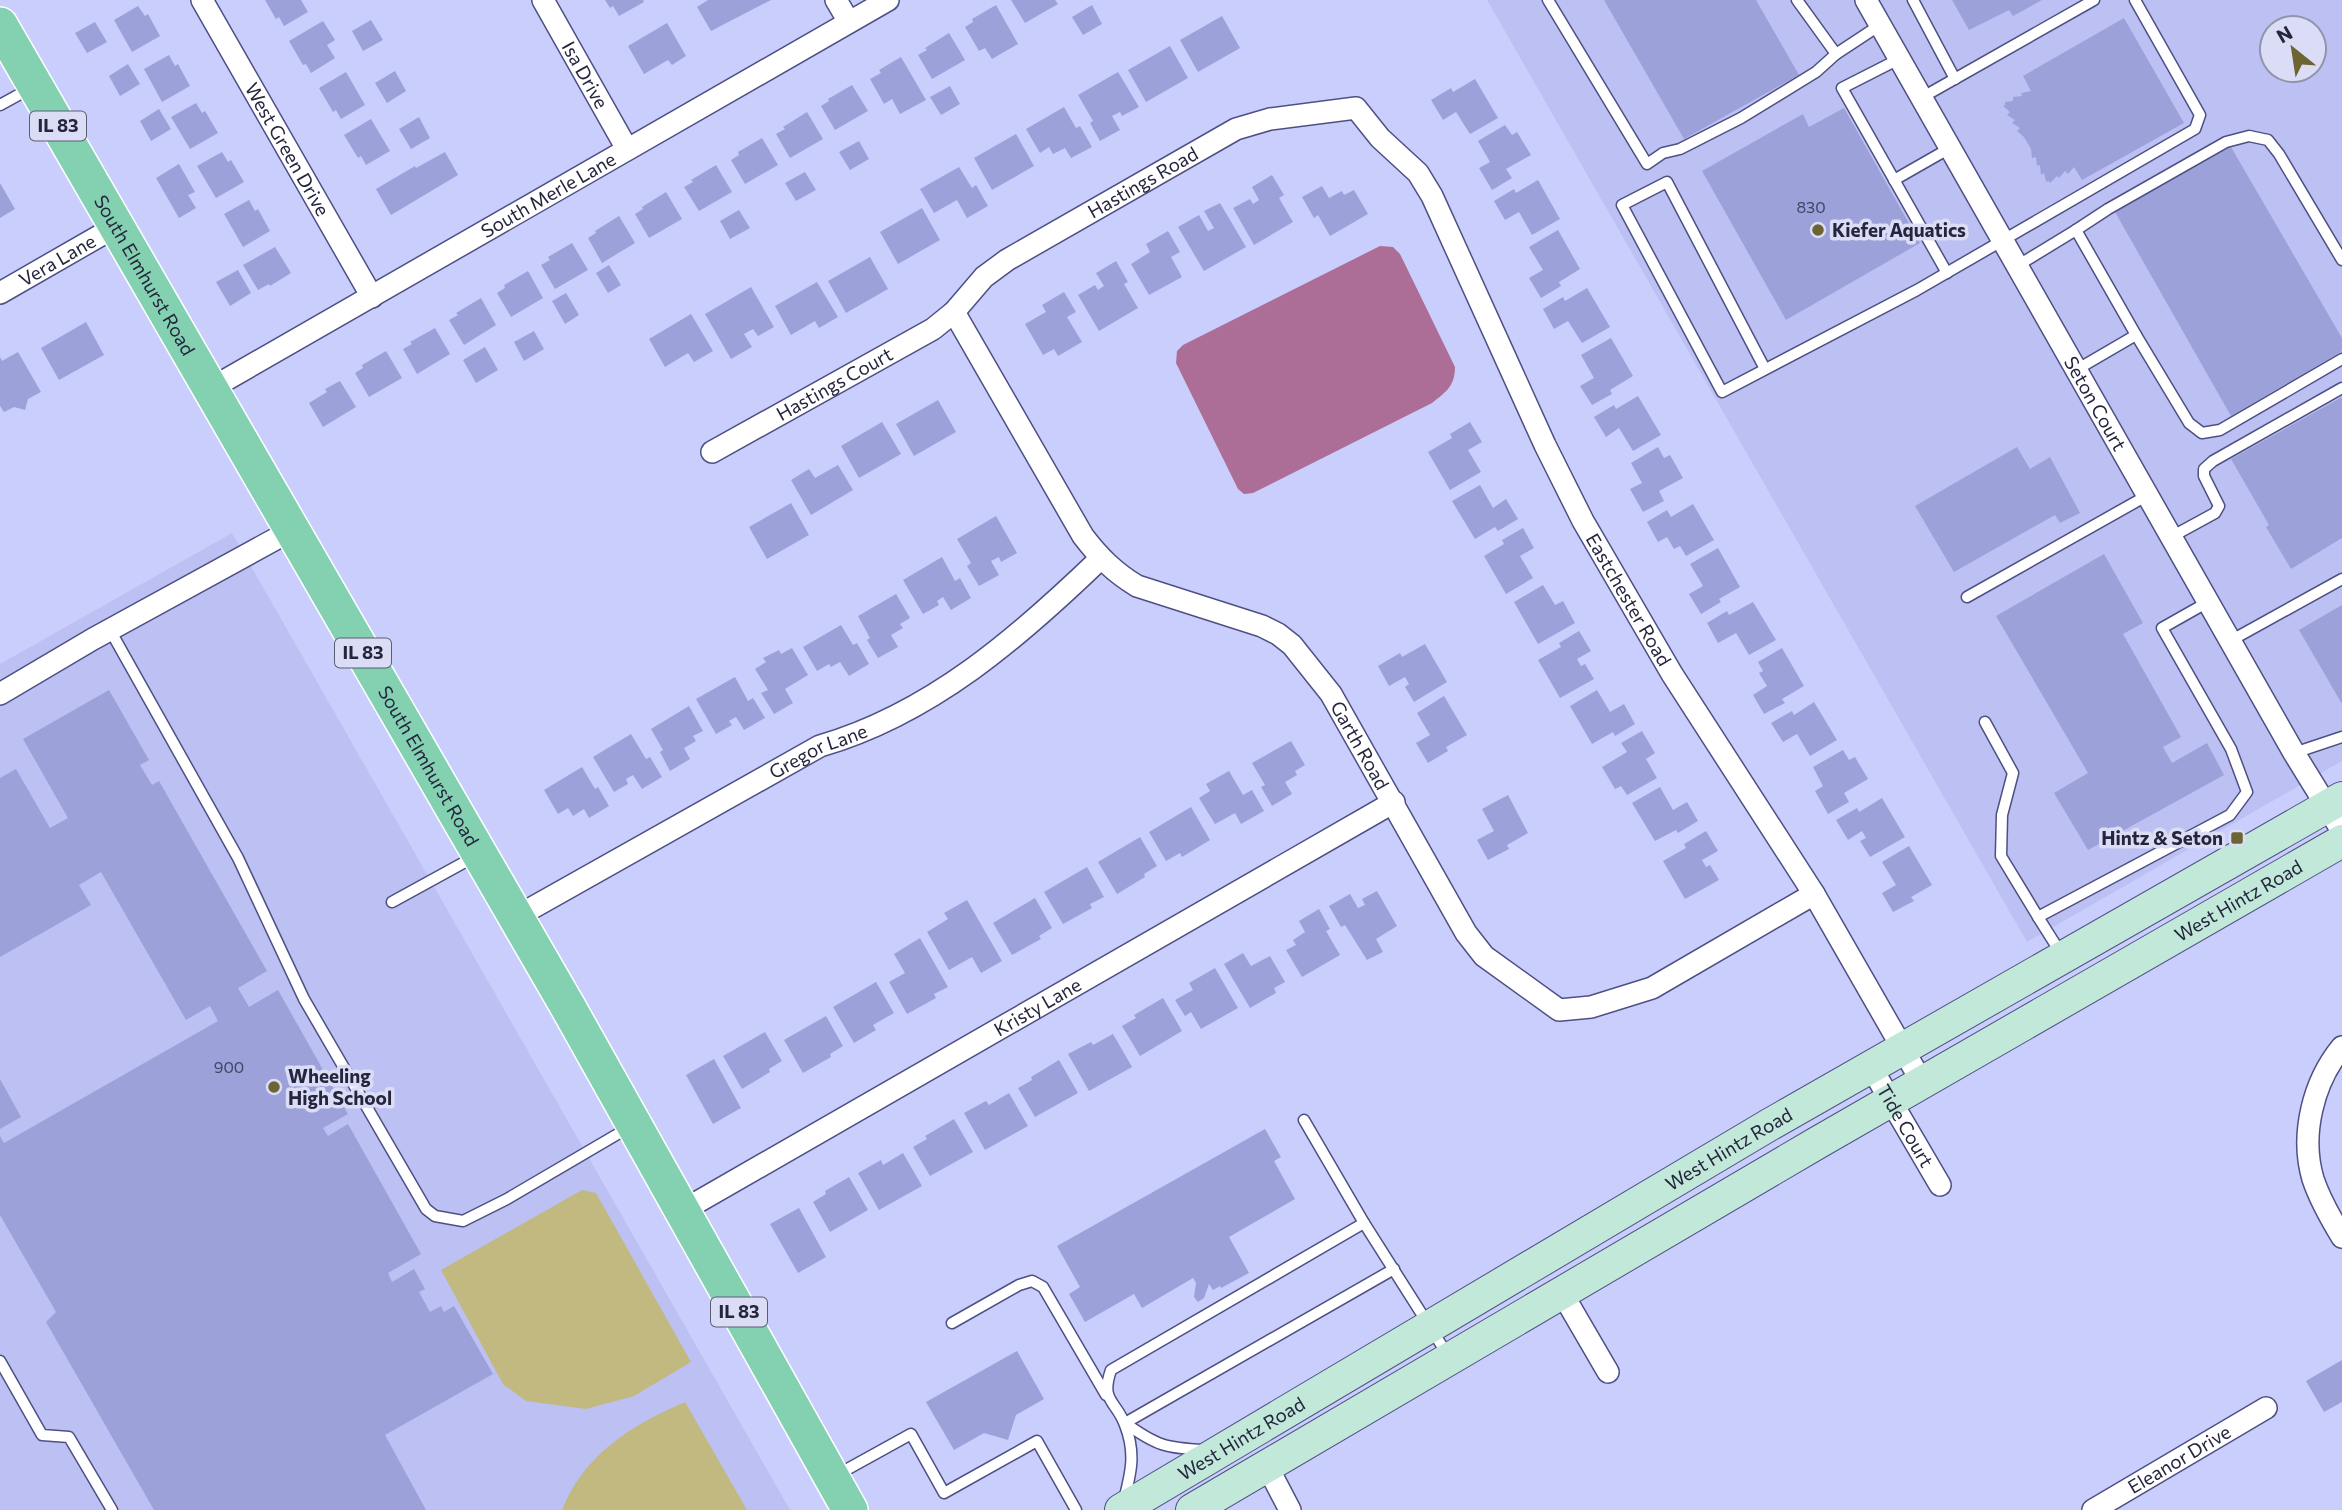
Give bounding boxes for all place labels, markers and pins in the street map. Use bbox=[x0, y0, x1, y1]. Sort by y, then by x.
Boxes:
place label: Kiefer Aquatics bbox=[1832, 218, 1966, 241]
marker: Kiefer Aquatics bbox=[1810, 222, 1826, 238]
place label: Hintz & Seton bbox=[2101, 826, 2223, 849]
marker: Hintz & Seton bbox=[2229, 830, 2245, 846]
place label: Wheeling High School bbox=[288, 1064, 392, 1109]
marker: Wheeling High School bbox=[266, 1079, 282, 1095]

